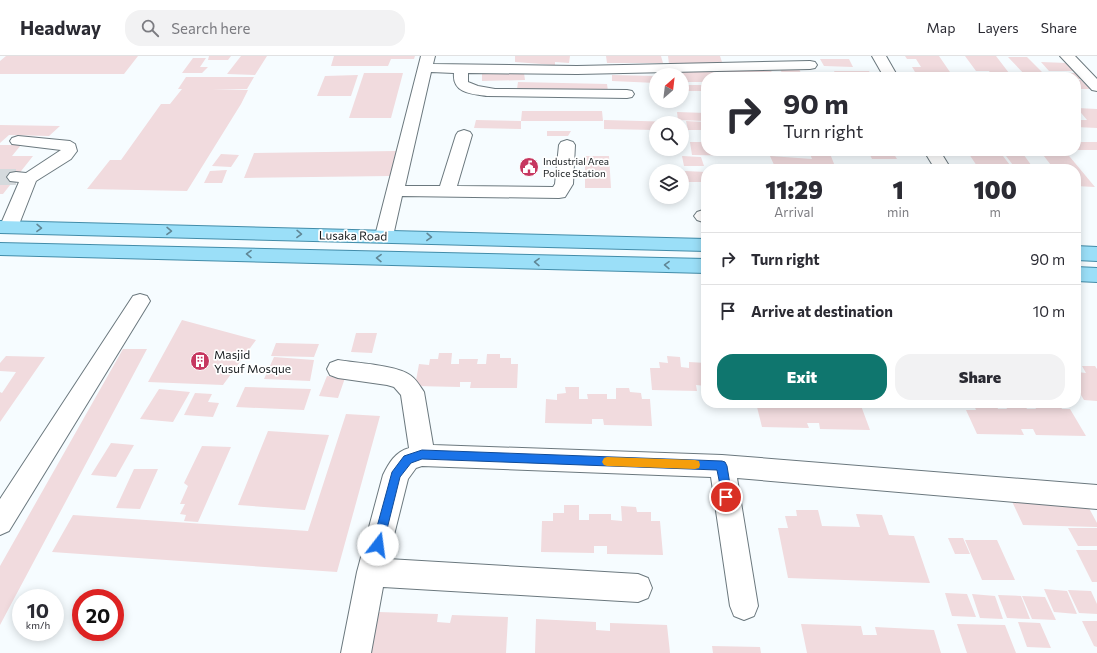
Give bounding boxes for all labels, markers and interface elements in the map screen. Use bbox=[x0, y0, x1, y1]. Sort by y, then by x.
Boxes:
search box bbox=[125, 10, 405, 46]
text: Headway bbox=[20, 16, 101, 39]
icon: search bbox=[139, 17, 161, 39]
text: Search here bbox=[171, 19, 251, 37]
text: Map bbox=[927, 19, 955, 36]
text: Layers bbox=[977, 19, 1019, 36]
text: Share bbox=[1041, 19, 1077, 36]
north arrow bbox=[649, 68, 689, 108]
map controls bbox=[649, 68, 689, 204]
text: 90 m bbox=[783, 86, 849, 120]
icon: right bbox=[717, 88, 769, 140]
button: search bbox=[649, 116, 689, 156]
text: Turn right bbox=[783, 120, 863, 142]
place label: Industrial Area Police Station bbox=[543, 155, 609, 179]
public building icon: Industrial Area Police Station bbox=[518, 156, 540, 178]
button: layers bbox=[649, 164, 689, 204]
text: 11:29 bbox=[765, 175, 823, 204]
text: 1 bbox=[893, 175, 904, 204]
text: 100 bbox=[973, 175, 1017, 204]
text: Arrival bbox=[774, 204, 814, 220]
text: min bbox=[887, 204, 909, 220]
text: m bbox=[989, 204, 1001, 220]
one-way arrow bbox=[36, 224, 42, 232]
one-way arrow bbox=[166, 227, 172, 235]
street label: Lusaka Road bbox=[319, 227, 387, 243]
one-way arrow bbox=[296, 230, 302, 238]
one-way arrow bbox=[426, 233, 432, 242]
icon: right bbox=[717, 248, 739, 270]
one-way arrow bbox=[246, 250, 252, 259]
text: Turn right bbox=[751, 250, 820, 268]
text: 90 m bbox=[1030, 250, 1065, 268]
one-way arrow bbox=[376, 254, 382, 262]
one-way arrow bbox=[534, 258, 540, 266]
one-way arrow bbox=[664, 261, 670, 269]
icon: arrive bbox=[717, 300, 739, 322]
text: Arrive at destination bbox=[751, 302, 893, 320]
text: 10 m bbox=[1033, 302, 1065, 320]
place label: Masjid Yusuf Mosque bbox=[214, 347, 291, 375]
building icon: Masjid Yusuf Mosque bbox=[189, 350, 211, 372]
button: Exit bbox=[717, 354, 887, 400]
button: Share bbox=[895, 354, 1065, 400]
pin bbox=[709, 480, 743, 514]
icon: arrive bbox=[715, 486, 737, 508]
position arrow bbox=[357, 524, 399, 566]
speed limit sign: 20 bbox=[72, 589, 124, 641]
text: 10 bbox=[27, 598, 49, 622]
text: km/h bbox=[26, 619, 50, 631]

